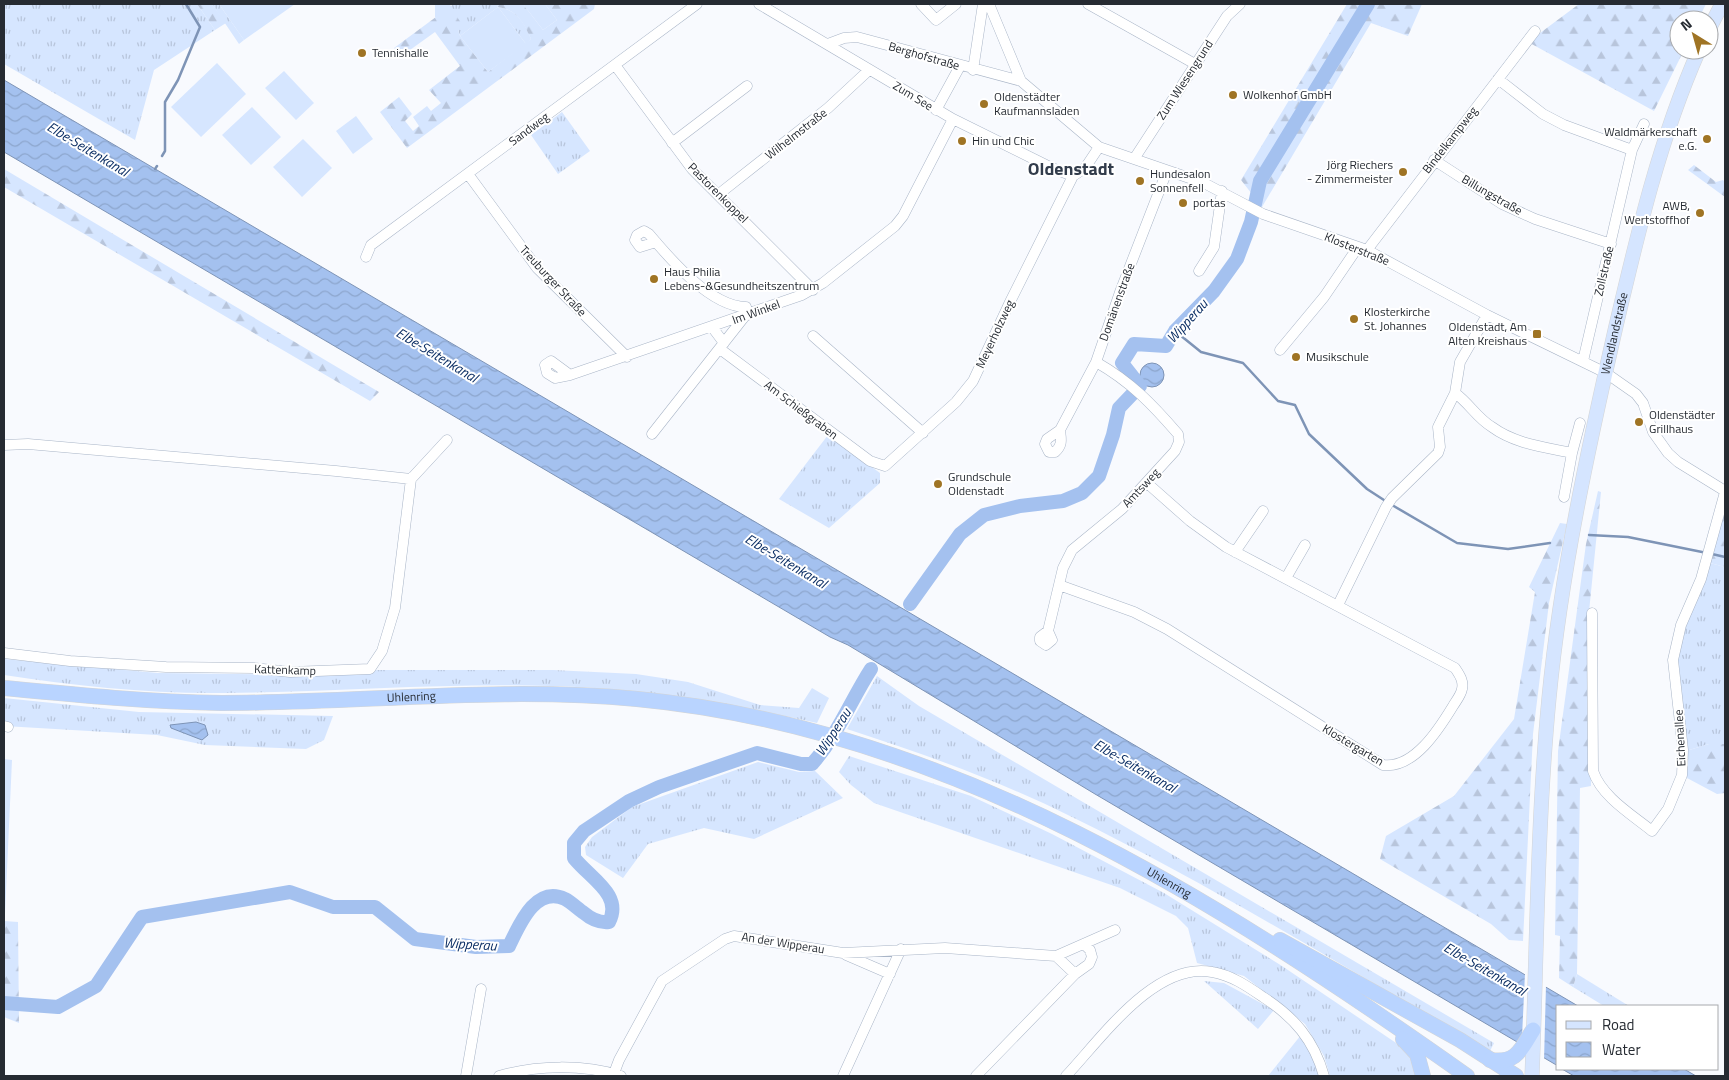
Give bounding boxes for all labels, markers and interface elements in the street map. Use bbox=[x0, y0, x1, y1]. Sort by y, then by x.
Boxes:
north arrow bbox=[1669, 10, 1719, 60]
text: N bbox=[1676, 13, 1696, 36]
street label: Berghofstraße bbox=[886, 36, 962, 75]
street label: Zum Wiesengrund bbox=[1151, 36, 1218, 124]
place label: Tennishalle bbox=[372, 43, 428, 62]
marker: Tennishalle bbox=[356, 47, 368, 59]
street label: Zum See bbox=[890, 76, 937, 115]
place label: Wolkenhof GmbH bbox=[1243, 85, 1332, 104]
place label: Oldenstädter Kaufmannsladen bbox=[994, 87, 1079, 120]
marker: Wolkenhof GmbH bbox=[1227, 89, 1239, 101]
marker: Oldenstädter Kaufmannsladen bbox=[978, 98, 990, 110]
street label: Bindelkampweg bbox=[1417, 102, 1482, 177]
street label: Wilhelmstraße bbox=[761, 103, 831, 164]
street label: Sandweg bbox=[504, 107, 553, 150]
water label: Elbe-Seitenkanal bbox=[43, 116, 135, 182]
place label: Waldmärkerschaft e.G. bbox=[1604, 122, 1698, 155]
place label: Hin und Chic bbox=[972, 131, 1034, 150]
marker: Waldmärkerschaft e.G. bbox=[1701, 133, 1713, 145]
marker: Hin und Chic bbox=[956, 135, 968, 147]
district label: Oldenstadt bbox=[1028, 155, 1115, 182]
place label: Jörg Riechers - Zimmermeister bbox=[1307, 155, 1393, 188]
street label: Pastorenkoppel bbox=[684, 158, 753, 227]
place label: Hundesalon Sonnenfell bbox=[1150, 164, 1210, 197]
marker: Jörg Riechers - Zimmermeister bbox=[1397, 166, 1409, 178]
street label: Billungstraße bbox=[1458, 169, 1526, 220]
marker: Hundesalon Sonnenfell bbox=[1134, 175, 1146, 187]
place label: portas bbox=[1193, 193, 1226, 212]
place label: AWB, Wertstoffhof bbox=[1624, 196, 1690, 229]
marker: portas bbox=[1177, 197, 1189, 209]
marker: AWB, Wertstoffhof bbox=[1694, 207, 1706, 219]
street label: Klosterstraße bbox=[1322, 227, 1393, 270]
street label: Treuburger Straße bbox=[515, 241, 591, 321]
street label: Zollstraße bbox=[1589, 244, 1619, 298]
street label: Domänenstraße bbox=[1094, 260, 1139, 344]
place label: Haus Philia Lebens-&Gesundheitszentrum bbox=[664, 262, 819, 295]
marker: Haus Philia Lebens-&Gesundheitszentrum bbox=[648, 273, 660, 285]
street label: Wendlandstraße bbox=[1595, 290, 1633, 376]
water label: Wipperau bbox=[1161, 293, 1213, 347]
street label: Im Winkel bbox=[729, 294, 782, 329]
street label: Meyerholzweg bbox=[970, 296, 1019, 371]
place label: Klosterkirche St. Johannes bbox=[1364, 302, 1430, 335]
marker: Klosterkirche St. Johannes bbox=[1348, 313, 1360, 325]
place label: Oldenstadt, Am Alten Kreishaus bbox=[1448, 317, 1527, 350]
water label: Elbe-Seitenkanal bbox=[392, 322, 484, 388]
marker: Oldenstadt, Am Alten Kreishaus bbox=[1531, 328, 1543, 340]
place label: Musikschule bbox=[1306, 347, 1369, 366]
marker: Musikschule bbox=[1290, 351, 1302, 363]
street label: Am Schießgraben bbox=[760, 375, 842, 444]
place label: Oldenstädter Grillhaus bbox=[1649, 405, 1715, 438]
marker: Oldenstädter Grillhaus bbox=[1633, 416, 1645, 428]
street label: Amtsweg bbox=[1117, 464, 1164, 512]
place label: Grundschule Oldenstadt bbox=[948, 467, 1011, 500]
marker: Grundschule Oldenstadt bbox=[932, 478, 944, 490]
water label: Elbe-Seitenkanal bbox=[741, 528, 833, 594]
street label: Kattenkamp bbox=[254, 659, 316, 680]
street label: Uhlenring bbox=[386, 686, 436, 707]
water label: Wipperau bbox=[809, 703, 856, 760]
street label: Eichenallee bbox=[1669, 709, 1690, 767]
street label: Klostergarten bbox=[1319, 719, 1388, 770]
water label: Elbe-Seitenkanal bbox=[1090, 733, 1182, 799]
street label: Uhlenring bbox=[1143, 862, 1195, 902]
street label: An der Wipperau bbox=[740, 927, 826, 958]
water label: Wipperau bbox=[443, 931, 498, 956]
water label: Elbe-Seitenkanal bbox=[1440, 936, 1532, 1002]
legend bbox=[1556, 1005, 1719, 1070]
text: Road bbox=[1602, 1013, 1634, 1036]
text: Water bbox=[1602, 1038, 1641, 1061]

